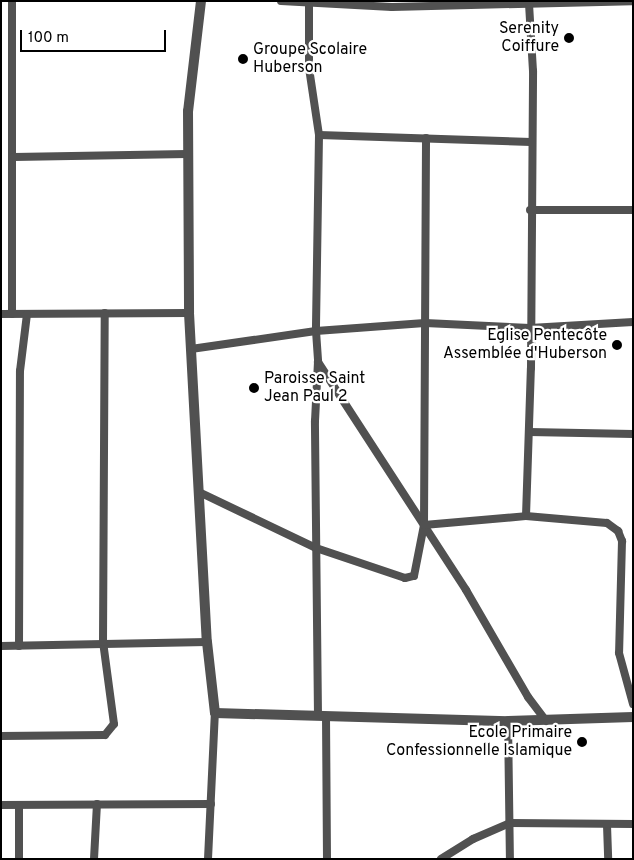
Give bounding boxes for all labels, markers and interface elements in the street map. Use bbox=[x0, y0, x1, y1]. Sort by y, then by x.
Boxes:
place label: Serenity Coiffure bbox=[499, 19, 559, 57]
scale bar bbox=[22, 20, 169, 52]
text: 100 m bbox=[28, 29, 69, 48]
marker: Serenity Coiffure bbox=[563, 32, 575, 44]
place label: Groupe Scolaire Huberson bbox=[253, 40, 367, 78]
marker: Groupe Scolaire Huberson bbox=[237, 53, 249, 65]
place label: Eglise Pentecôte Assemblée d'Huberson bbox=[443, 326, 607, 364]
marker: Eglise Pentecôte Assemblée d'Huberson bbox=[611, 339, 623, 351]
place label: Paroisse Saint Jean Paul 2 bbox=[264, 369, 365, 407]
marker: Paroisse Saint Jean Paul 2 bbox=[248, 382, 260, 394]
place label: Ecole Primaire Confessionnelle Islamique bbox=[386, 723, 572, 761]
marker: Ecole Primaire Confessionnelle Islamique bbox=[576, 736, 588, 748]

